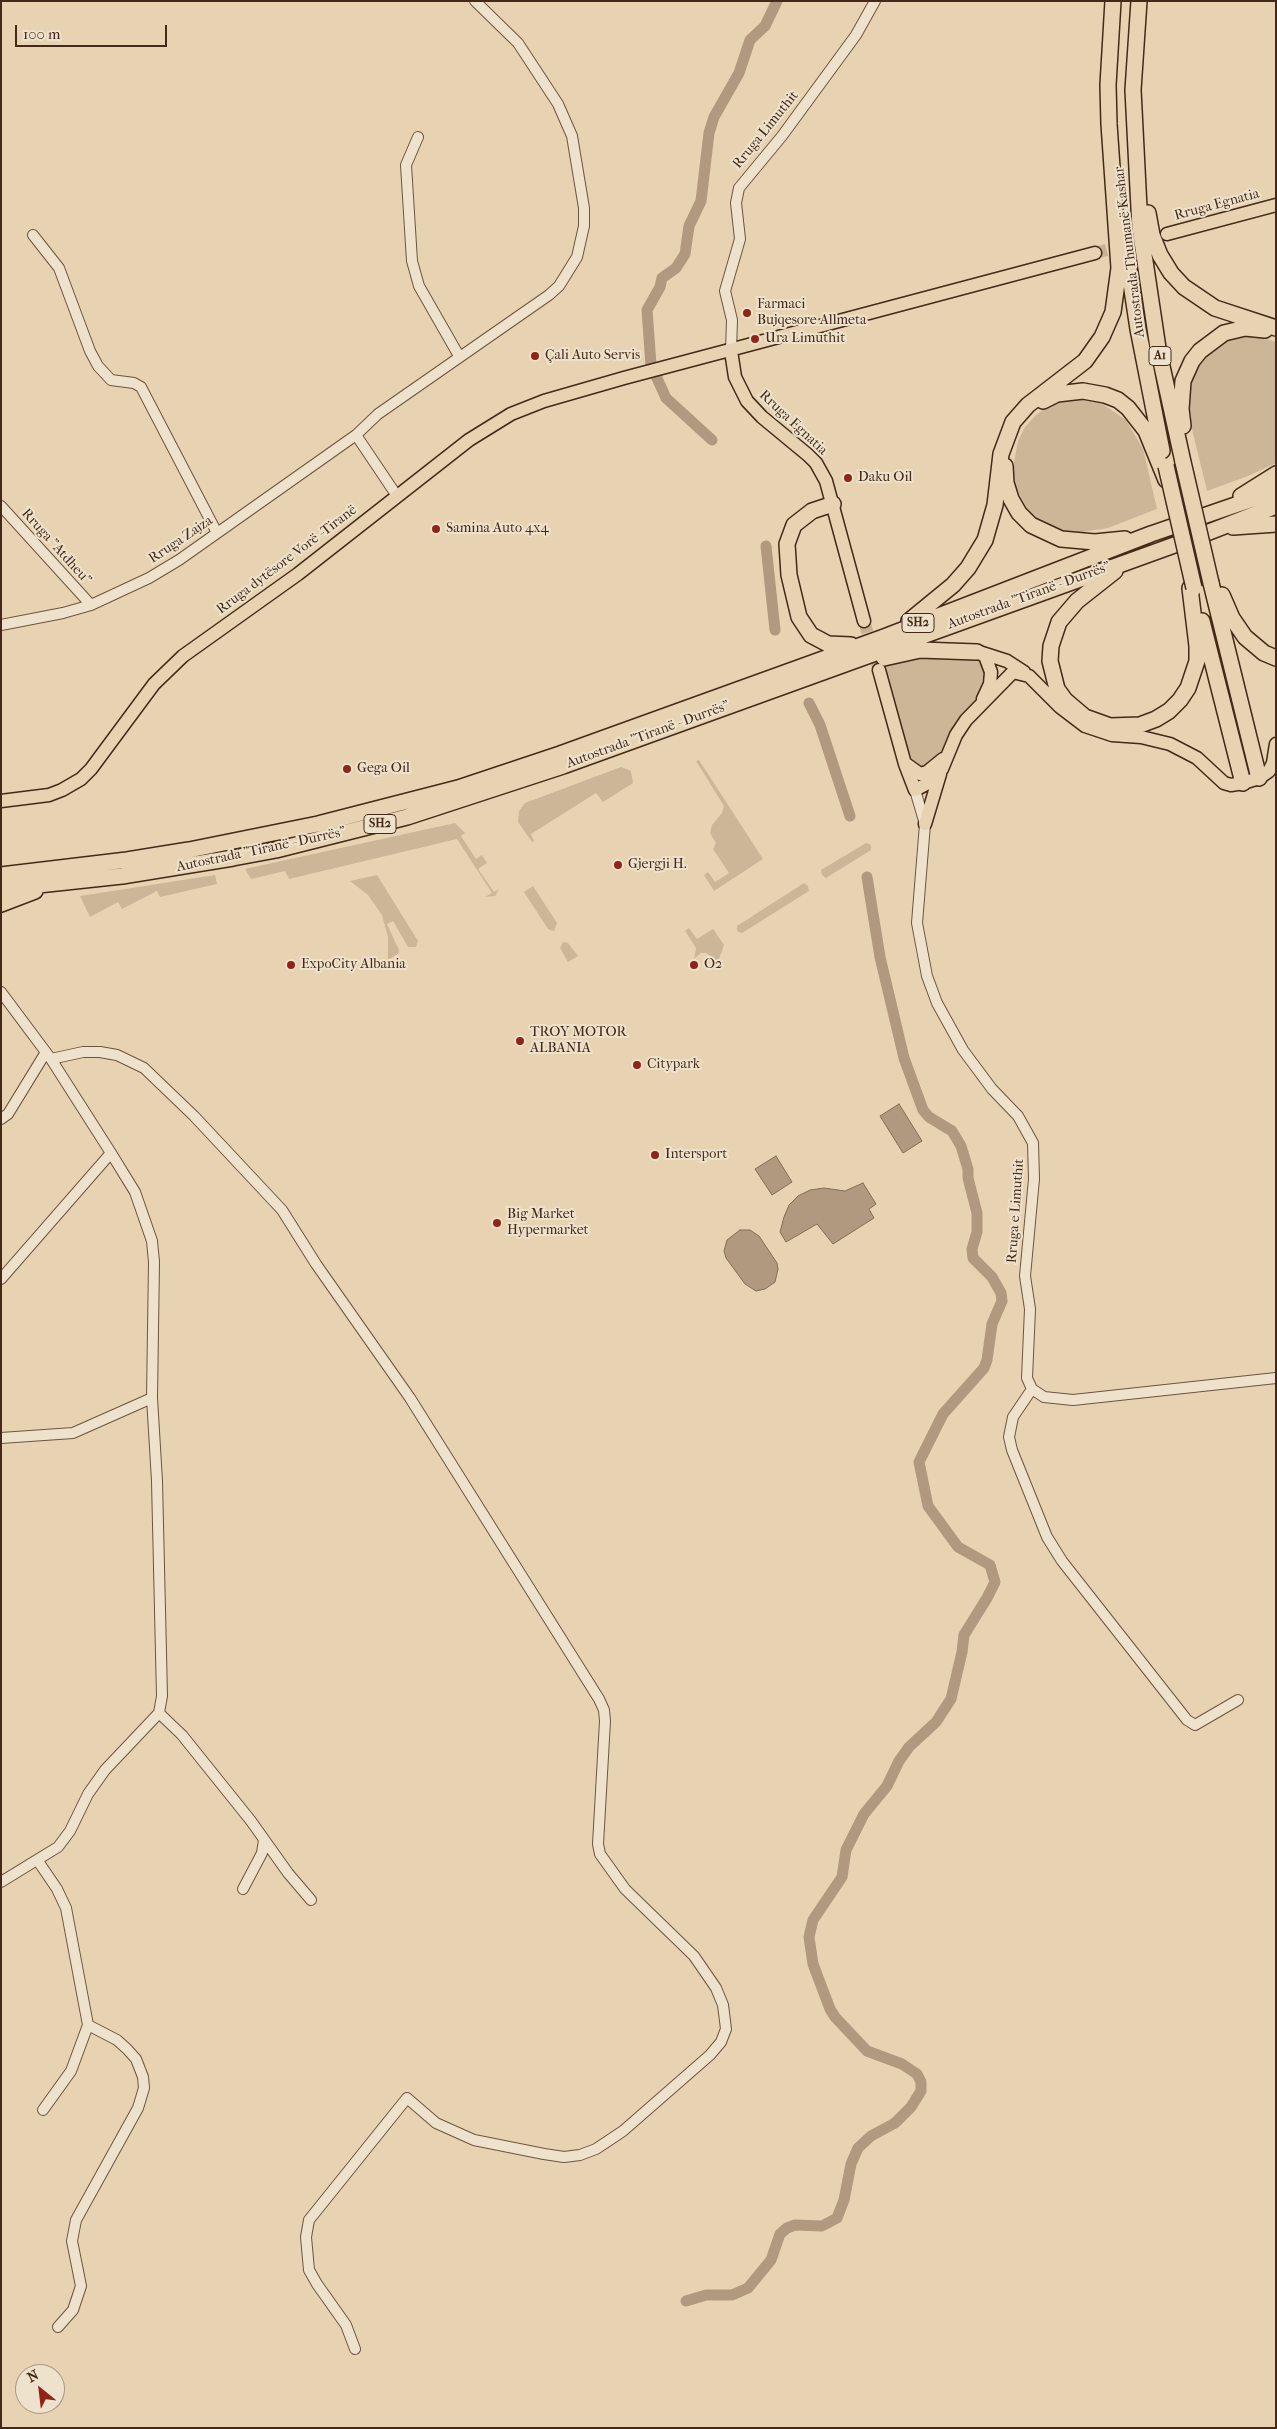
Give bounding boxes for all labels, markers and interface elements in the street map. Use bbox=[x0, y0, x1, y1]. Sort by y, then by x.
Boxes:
scale bar bbox=[18, 15, 170, 47]
text: 100 m bbox=[23, 25, 61, 43]
street label: Rruga Limuthit bbox=[730, 88, 802, 172]
street label: Autostrada Thumanë Kashar bbox=[1111, 166, 1149, 338]
street label: Rruga Egnatia bbox=[1173, 186, 1261, 224]
place label: Farmaci Bujqesore Allmeta bbox=[757, 297, 866, 330]
marker: Farmaci Bujqesore Allmeta bbox=[741, 307, 753, 319]
place label: Ura Limuthit bbox=[765, 331, 845, 347]
marker: Ura Limuthit bbox=[749, 333, 761, 345]
road number: A1 bbox=[1149, 346, 1171, 366]
place label: Çali Auto Servis bbox=[545, 348, 640, 364]
marker: Çali Auto Servis bbox=[529, 350, 541, 362]
street label: Rruga Egnatia bbox=[755, 387, 831, 459]
place label: Daku Oil bbox=[858, 470, 912, 486]
marker: Daku Oil bbox=[842, 472, 854, 484]
street label: Rruga dytësore Vorë -Tiranë bbox=[214, 502, 360, 618]
street label: Rruga "Atdheu" bbox=[18, 506, 94, 588]
street label: Rruga Zajza bbox=[146, 513, 216, 567]
place label: Samina Auto 4x4 bbox=[446, 521, 549, 537]
marker: Samina Auto 4x4 bbox=[430, 523, 442, 535]
street label: Autostrada "Tiranë - Durrës" bbox=[945, 559, 1113, 633]
road number: SH2 bbox=[902, 614, 934, 632]
street label: Autostrada "Tiranë - Durrës" bbox=[564, 698, 732, 772]
place label: Gega Oil bbox=[357, 761, 410, 777]
marker: Gega Oil bbox=[341, 763, 353, 775]
road number: SH2 bbox=[364, 814, 396, 834]
street label: Autostrada "Tiranë - Durrës" bbox=[175, 824, 347, 876]
place label: Gjergji H. bbox=[628, 857, 687, 873]
marker: Gjergji H. bbox=[612, 859, 624, 871]
place label: ExpoCity Albania bbox=[301, 957, 406, 973]
place label: O2 bbox=[704, 957, 722, 973]
marker: ExpoCity Albania bbox=[285, 959, 297, 971]
marker: O2 bbox=[688, 959, 700, 971]
place label: TROY MOTOR ALBANIA bbox=[530, 1025, 627, 1058]
marker: TROY MOTOR ALBANIA bbox=[514, 1035, 526, 1047]
place label: Citypark bbox=[647, 1057, 700, 1073]
marker: Citypark bbox=[631, 1059, 643, 1071]
place label: Intersport bbox=[665, 1147, 727, 1163]
marker: Intersport bbox=[649, 1149, 661, 1161]
street label: Rruga e Limuthit bbox=[1004, 1158, 1028, 1264]
place label: Big Market Hypermarket bbox=[507, 1207, 589, 1240]
marker: Big Market Hypermarket bbox=[491, 1217, 503, 1229]
north arrow bbox=[15, 2364, 65, 2414]
text: N bbox=[24, 2366, 42, 2386]

